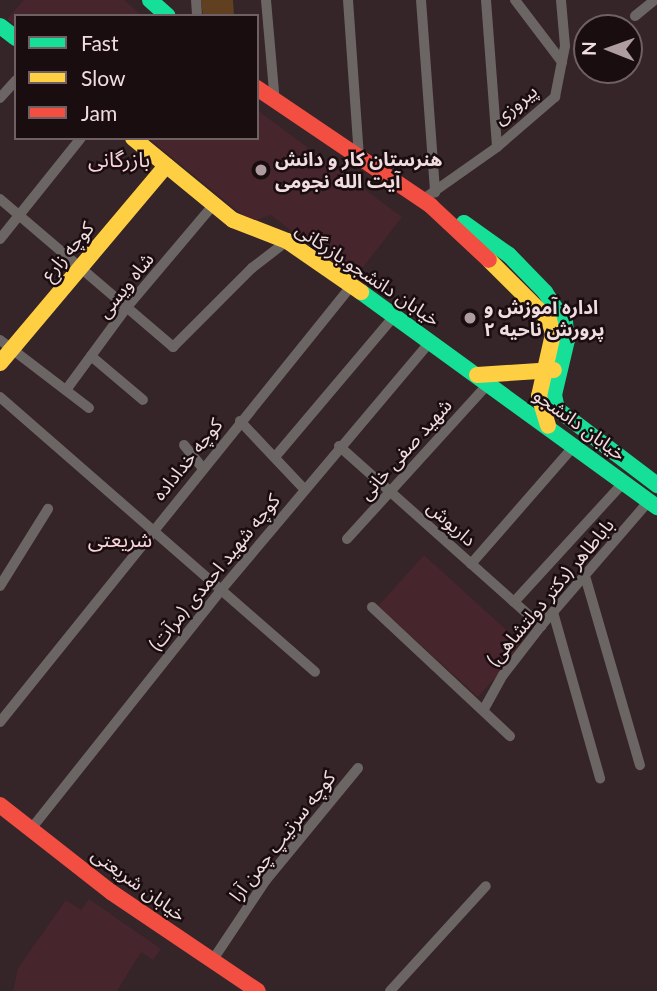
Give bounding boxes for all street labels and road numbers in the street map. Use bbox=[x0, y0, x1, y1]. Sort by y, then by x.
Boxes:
street label: پیروزی bbox=[488, 79, 542, 129]
street label: کوچه زارع bbox=[36, 217, 98, 285]
street label: خیابان دانشجو.بازرگانی bbox=[292, 217, 444, 331]
street label: شاه ویسی bbox=[92, 248, 158, 322]
street label: خیابان دانشجو bbox=[530, 383, 630, 465]
street label: شهید صفی خانی bbox=[354, 394, 456, 504]
street label: کوچه خداداده bbox=[147, 414, 227, 504]
street label: کوچه شهید احمدی (مرآت) bbox=[144, 489, 284, 655]
street label: داریوش bbox=[423, 495, 481, 551]
street label: باباطاهر (دکتر دولتشاهی) bbox=[482, 514, 618, 670]
street label: کوچه سرتیپ چمن آرا bbox=[224, 766, 340, 906]
street label: خیابان شریعتی bbox=[87, 842, 191, 926]

